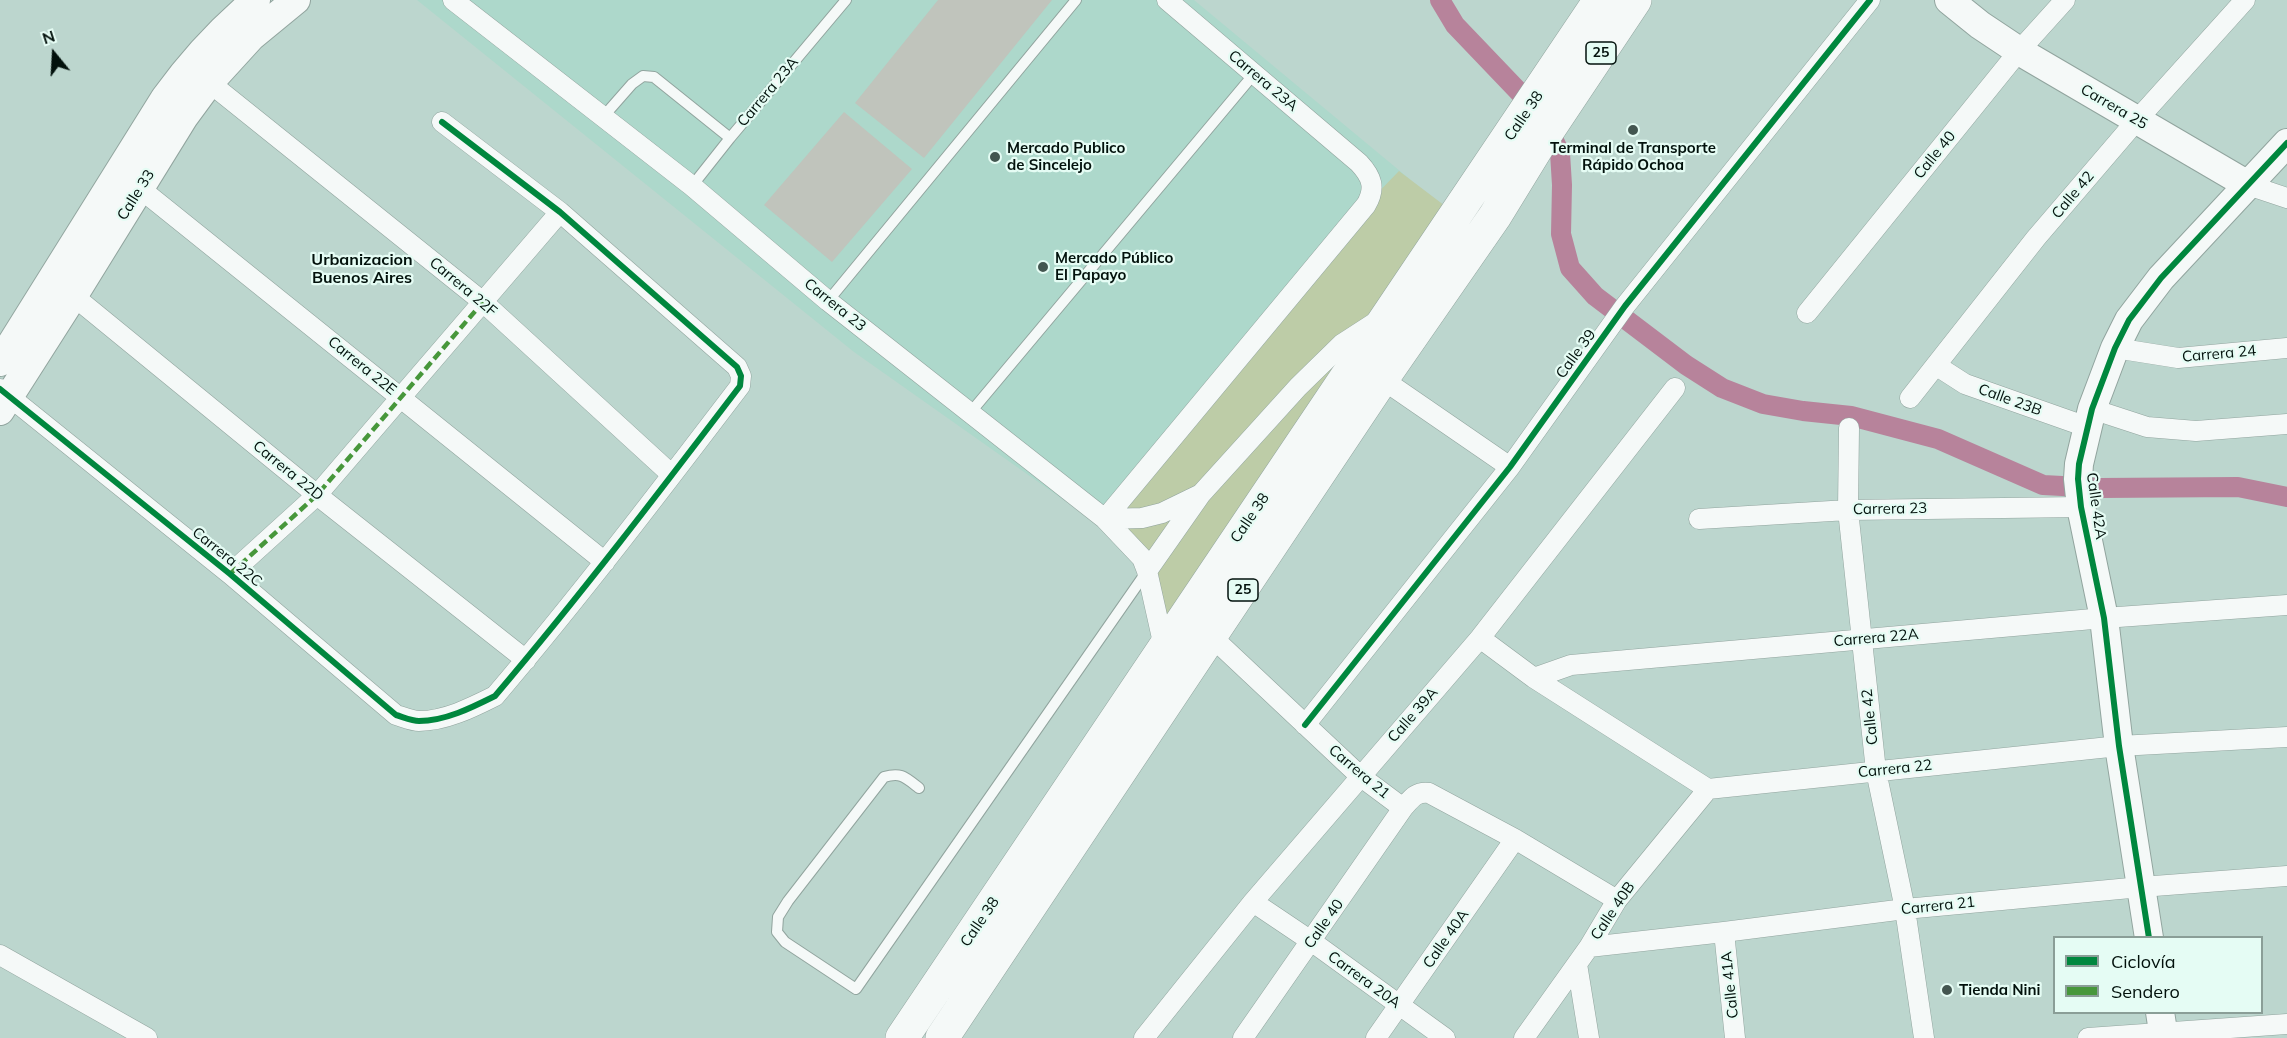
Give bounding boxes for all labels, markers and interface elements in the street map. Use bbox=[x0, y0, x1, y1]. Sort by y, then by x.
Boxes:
north arrow bbox=[24, 24, 84, 84]
text: N bbox=[40, 26, 57, 48]
road number: 25 bbox=[1586, 42, 1616, 64]
street label: Carrera 23A bbox=[1225, 47, 1301, 115]
street label: Carrera 23A bbox=[734, 54, 802, 130]
street label: Carrera 25 bbox=[2077, 81, 2151, 133]
street label: Calle 38 bbox=[1501, 88, 1547, 144]
marker: Terminal de Transporte Rápido Ochoa bbox=[1626, 123, 1640, 137]
street label: Calle 40 bbox=[1910, 127, 1960, 183]
place label: Mercado Publico de Sincelejo bbox=[1007, 139, 1125, 174]
place label: Terminal de Transporte Rápido Ochoa bbox=[1550, 139, 1716, 174]
marker: Mercado Publico de Sincelejo bbox=[988, 150, 1002, 164]
street label: Calle 33 bbox=[113, 166, 159, 224]
street label: Calle 42 bbox=[2048, 168, 2098, 222]
place label: Mercado Público El Papayo bbox=[1055, 249, 1173, 284]
district label: Urbanizacion Buenos Aires bbox=[311, 250, 413, 288]
street label: Carrera 22F bbox=[426, 254, 500, 320]
marker: Mercado Público El Papayo bbox=[1036, 260, 1050, 274]
street label: Carrera 23 bbox=[800, 275, 870, 335]
street label: Calle 39 bbox=[1552, 326, 1600, 382]
street label: Carrera 22E bbox=[324, 333, 400, 399]
street label: Carrera 24 bbox=[2181, 342, 2257, 366]
street label: Calle 23B bbox=[1976, 380, 2044, 420]
street label: Carrera 22D bbox=[249, 437, 327, 505]
street label: Calle 42A bbox=[2082, 471, 2110, 541]
street label: Calle 38 bbox=[1227, 490, 1273, 546]
street label: Carrera 23 bbox=[1853, 499, 1927, 519]
street label: Carrera 22C bbox=[188, 523, 266, 591]
road number: 25 bbox=[1228, 579, 1258, 601]
street label: Carrera 22A bbox=[1833, 625, 1919, 651]
street label: Calle 39A bbox=[1384, 684, 1442, 746]
street label: Calle 42 bbox=[1858, 688, 1882, 746]
street label: Carrera 21 bbox=[1325, 741, 1393, 803]
street label: Carrera 22 bbox=[1857, 756, 1933, 782]
street label: Calle 40B bbox=[1587, 878, 1639, 944]
street label: Carrera 21 bbox=[1900, 893, 1976, 919]
street label: Calle 38 bbox=[957, 894, 1003, 950]
street label: Calle 40 bbox=[1301, 896, 1347, 952]
street label: Calle 40A bbox=[1419, 906, 1473, 972]
legend bbox=[2053, 936, 2263, 1014]
street label: Carrera 20A bbox=[1324, 948, 1404, 1012]
text: Ciclovía bbox=[2111, 950, 2176, 973]
street label: Calle 41A bbox=[1718, 951, 1742, 1019]
text: Sendero bbox=[2111, 980, 2180, 1003]
place label: Tienda Nini bbox=[1959, 981, 2040, 999]
marker: Tienda Nini bbox=[1940, 983, 1954, 997]

